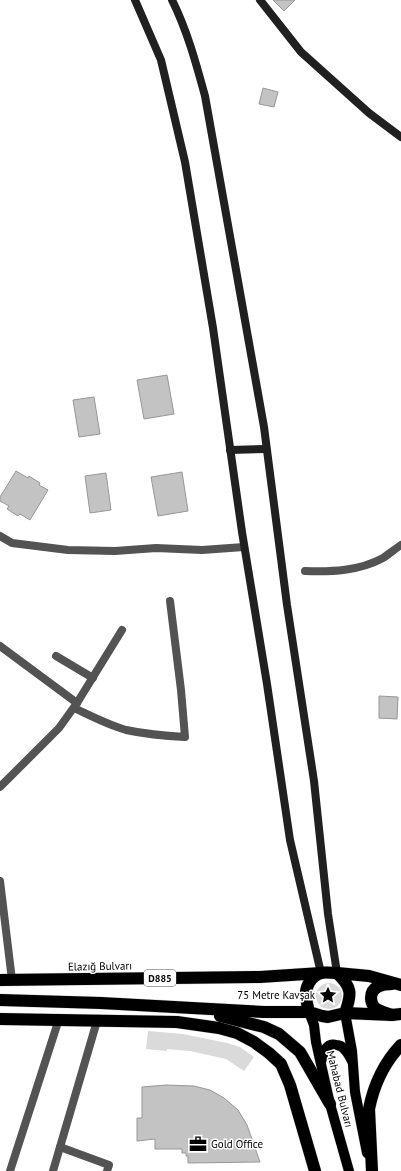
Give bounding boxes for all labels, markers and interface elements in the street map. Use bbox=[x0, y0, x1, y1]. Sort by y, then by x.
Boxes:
street label: Elazığ Bulvarı bbox=[68, 958, 132, 974]
road number: D885 bbox=[144, 970, 176, 986]
place icon: 75 Metre Kavşak bbox=[318, 985, 338, 1005]
place label: 75 Metre Kavşak bbox=[237, 988, 316, 1002]
street label: Mahabad Bulvarı bbox=[324, 1049, 356, 1129]
office icon: Gold Office bbox=[188, 1134, 208, 1154]
place label: Gold Office bbox=[211, 1137, 263, 1151]

